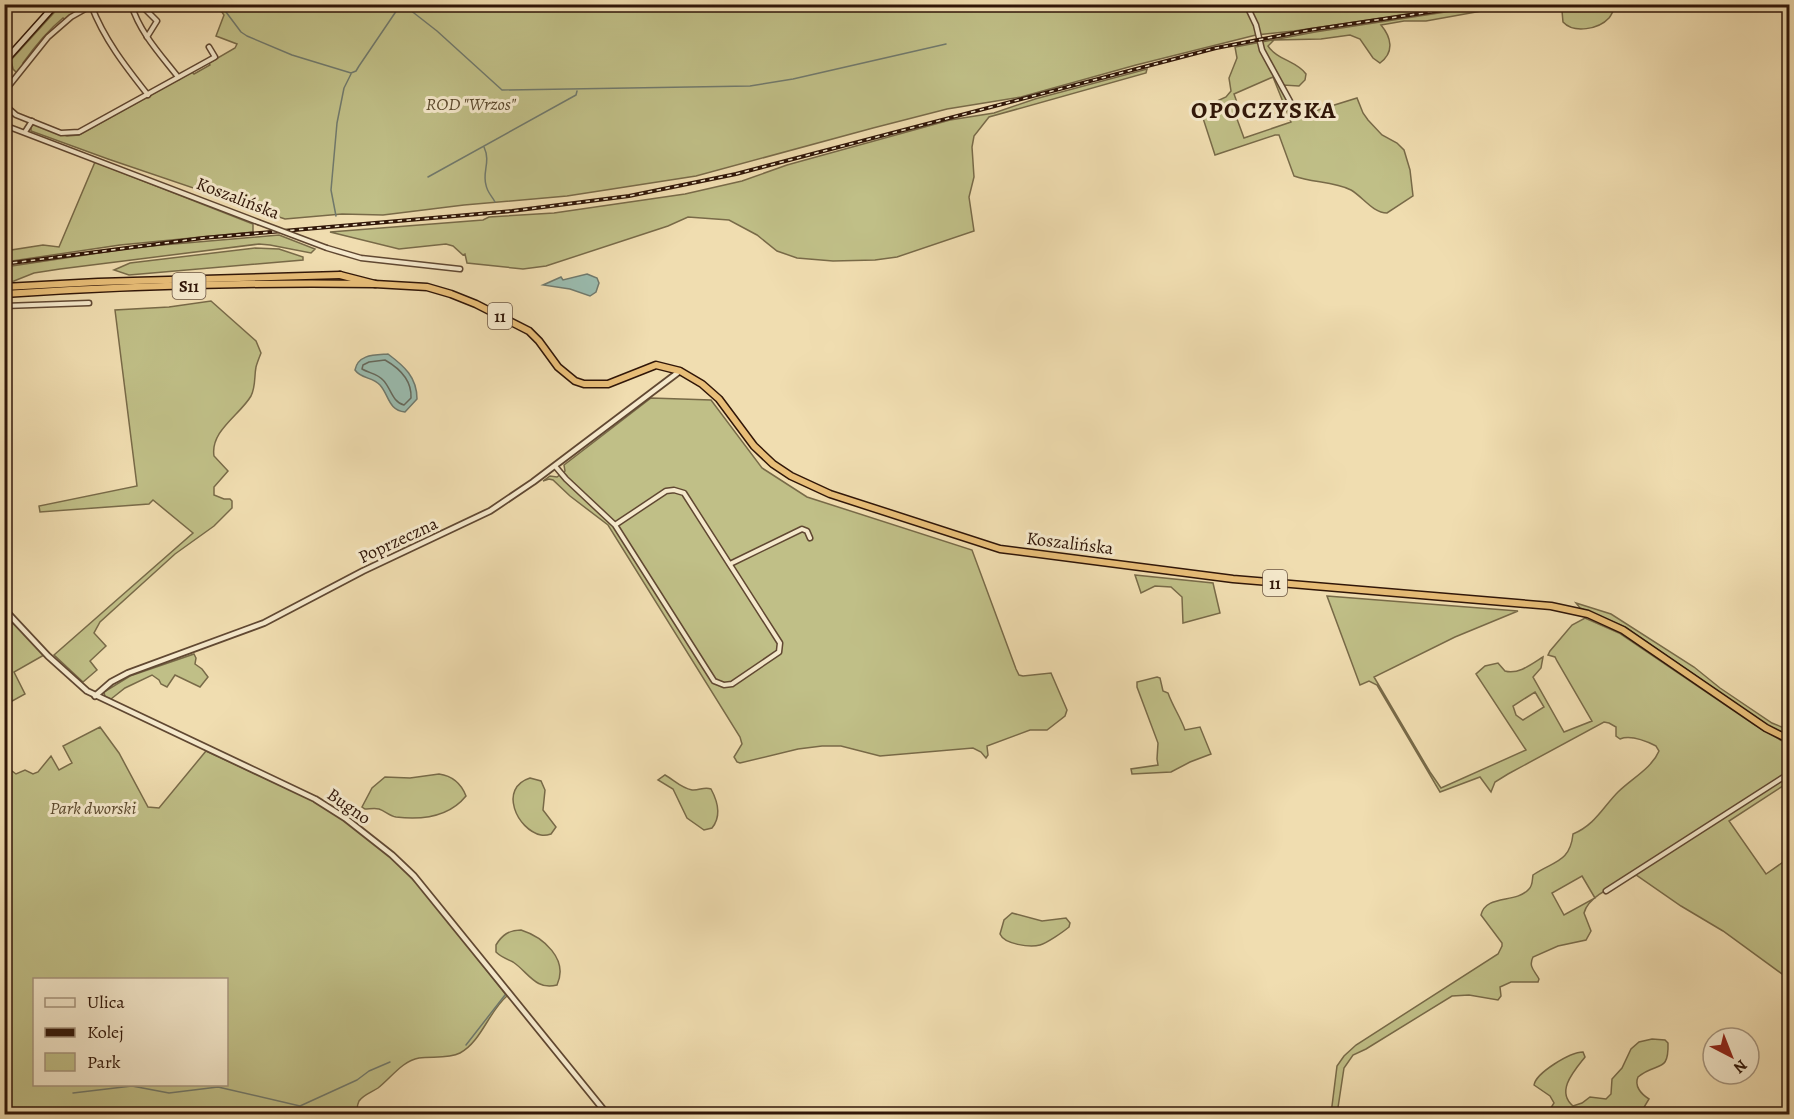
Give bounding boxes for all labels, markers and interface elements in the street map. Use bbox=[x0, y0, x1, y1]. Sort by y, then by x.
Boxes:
park label: ROD "Wrzos" bbox=[426, 92, 517, 116]
district label: OPOCZYSKA bbox=[1191, 94, 1337, 126]
street label: Koszalińska bbox=[193, 171, 284, 225]
road number: S11 bbox=[172, 273, 206, 299]
road number: 11 bbox=[488, 303, 512, 329]
street label: Poprzeczna bbox=[354, 511, 442, 569]
street label: Koszalińska bbox=[1025, 526, 1115, 560]
road number: 11 bbox=[1263, 570, 1287, 596]
street label: Bugno bbox=[322, 782, 376, 830]
park label: Park dworski bbox=[50, 796, 136, 820]
legend bbox=[33, 978, 228, 1086]
text: Ulica bbox=[87, 990, 125, 1014]
text: Kolej bbox=[87, 1020, 124, 1044]
north arrow bbox=[1701, 1026, 1761, 1086]
text: Park bbox=[87, 1050, 121, 1074]
text: N bbox=[1728, 1054, 1752, 1079]

